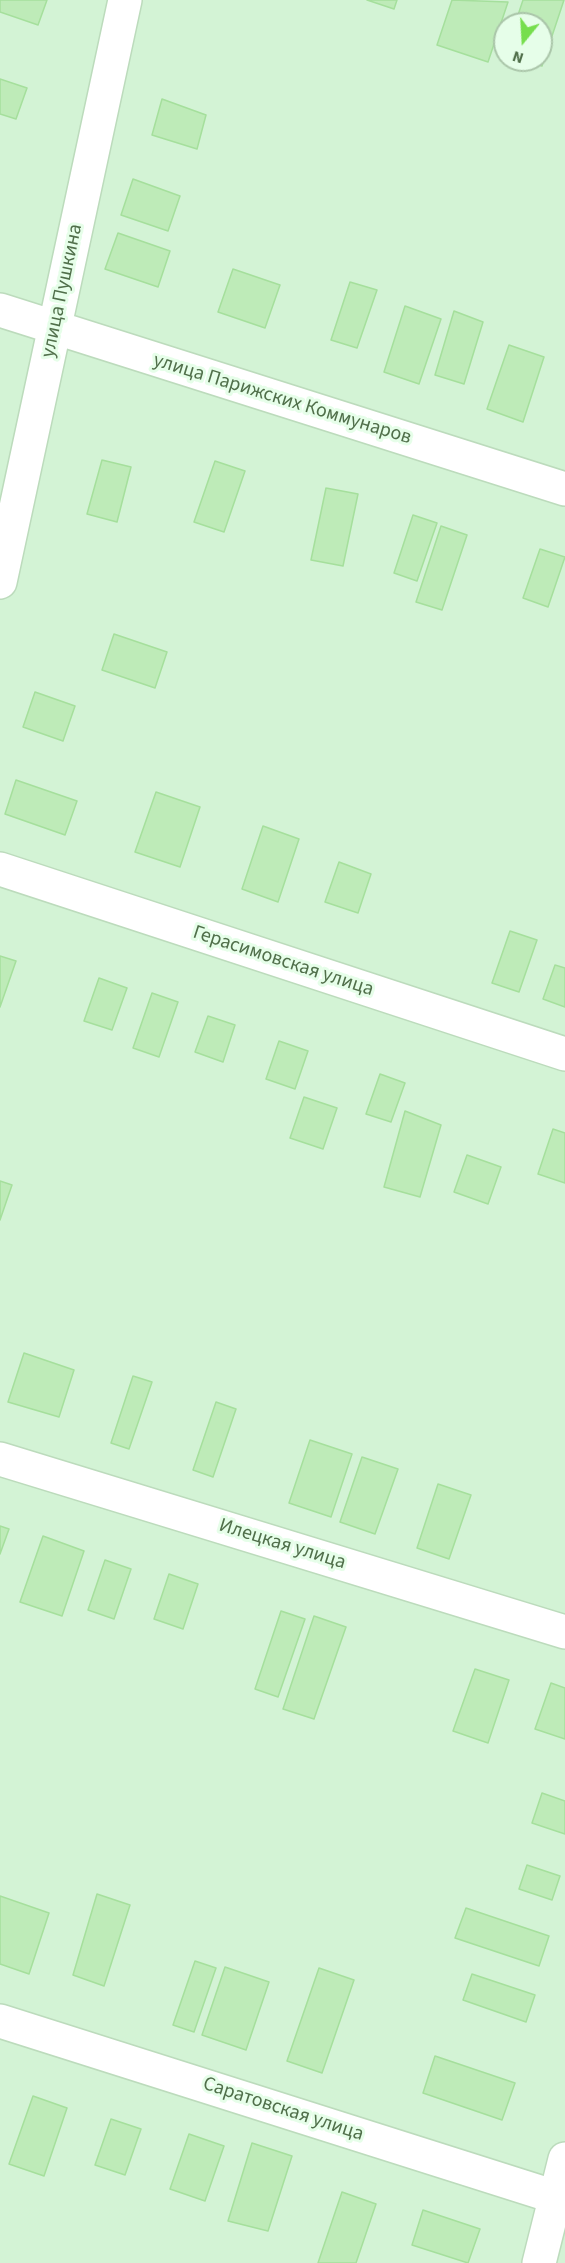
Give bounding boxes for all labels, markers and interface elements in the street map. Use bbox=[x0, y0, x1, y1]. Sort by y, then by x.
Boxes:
north arrow bbox=[493, 12, 553, 72]
text: N bbox=[510, 45, 527, 69]
street label: улица Пушкина bbox=[37, 222, 89, 360]
street label: улица Парижских Коммунаров bbox=[150, 349, 414, 451]
street label: Герасимовская улица bbox=[190, 921, 376, 1003]
street label: Илецкая улица bbox=[216, 1514, 348, 1576]
street label: Саратовская улица bbox=[200, 2073, 366, 2147]

